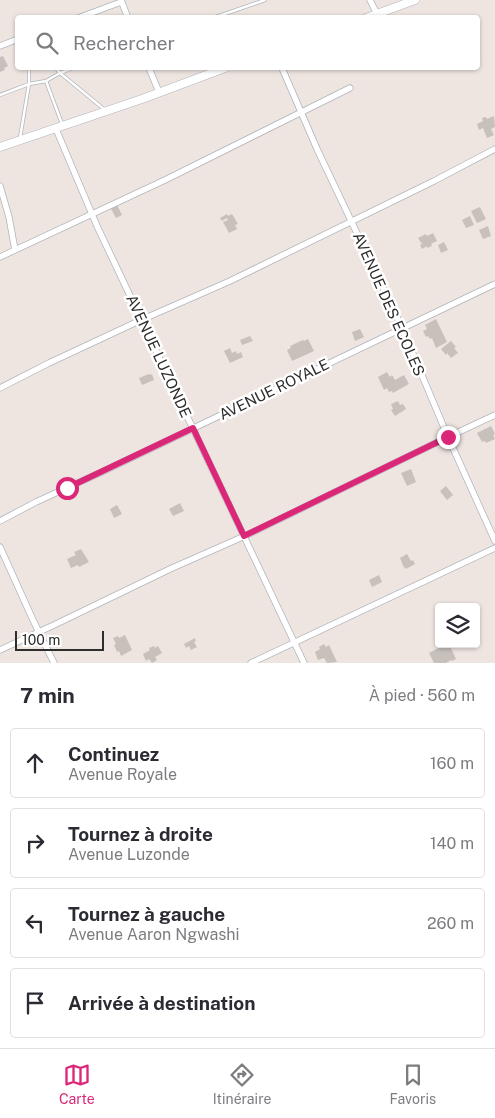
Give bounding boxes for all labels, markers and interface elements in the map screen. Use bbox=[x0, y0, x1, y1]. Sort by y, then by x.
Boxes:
search box bbox=[15, 15, 480, 70]
icon: search bbox=[33, 29, 61, 57]
text: Rechercher bbox=[73, 32, 175, 54]
street label: AVENUE DES ECOLES bbox=[350, 230, 428, 378]
street label: AVENUE LUZONDE bbox=[123, 292, 195, 420]
street label: AVENUE ROYALE bbox=[216, 355, 332, 423]
route end bbox=[437, 426, 460, 449]
route start bbox=[56, 477, 79, 500]
map controls bbox=[435, 603, 480, 648]
button: layers bbox=[435, 603, 480, 648]
scale bar bbox=[15, 628, 104, 651]
text: 100 m bbox=[22, 632, 60, 648]
text: 7 min bbox=[20, 683, 75, 708]
text: À pied · 560 m bbox=[369, 686, 475, 705]
text: Continuez bbox=[68, 743, 159, 765]
icon: ahead bbox=[21, 749, 49, 777]
text: 160 m bbox=[430, 754, 474, 773]
text: Avenue Royale bbox=[68, 765, 177, 784]
text: Tournez à droite bbox=[68, 823, 213, 845]
icon: right bbox=[21, 829, 49, 857]
text: 140 m bbox=[430, 834, 474, 853]
text: Avenue Luzonde bbox=[68, 845, 190, 864]
text: Tournez à gauche bbox=[68, 903, 225, 925]
icon: left bbox=[21, 909, 49, 937]
text: 260 m bbox=[427, 914, 474, 933]
text: Avenue Aaron Ngwashi bbox=[68, 925, 240, 944]
icon: arrive bbox=[21, 989, 49, 1017]
text: Arrivée à destination bbox=[68, 992, 256, 1014]
tab: Carte bbox=[59, 1061, 95, 1107]
tab: Itinéraire bbox=[213, 1061, 271, 1107]
tab: Favoris bbox=[389, 1061, 436, 1107]

